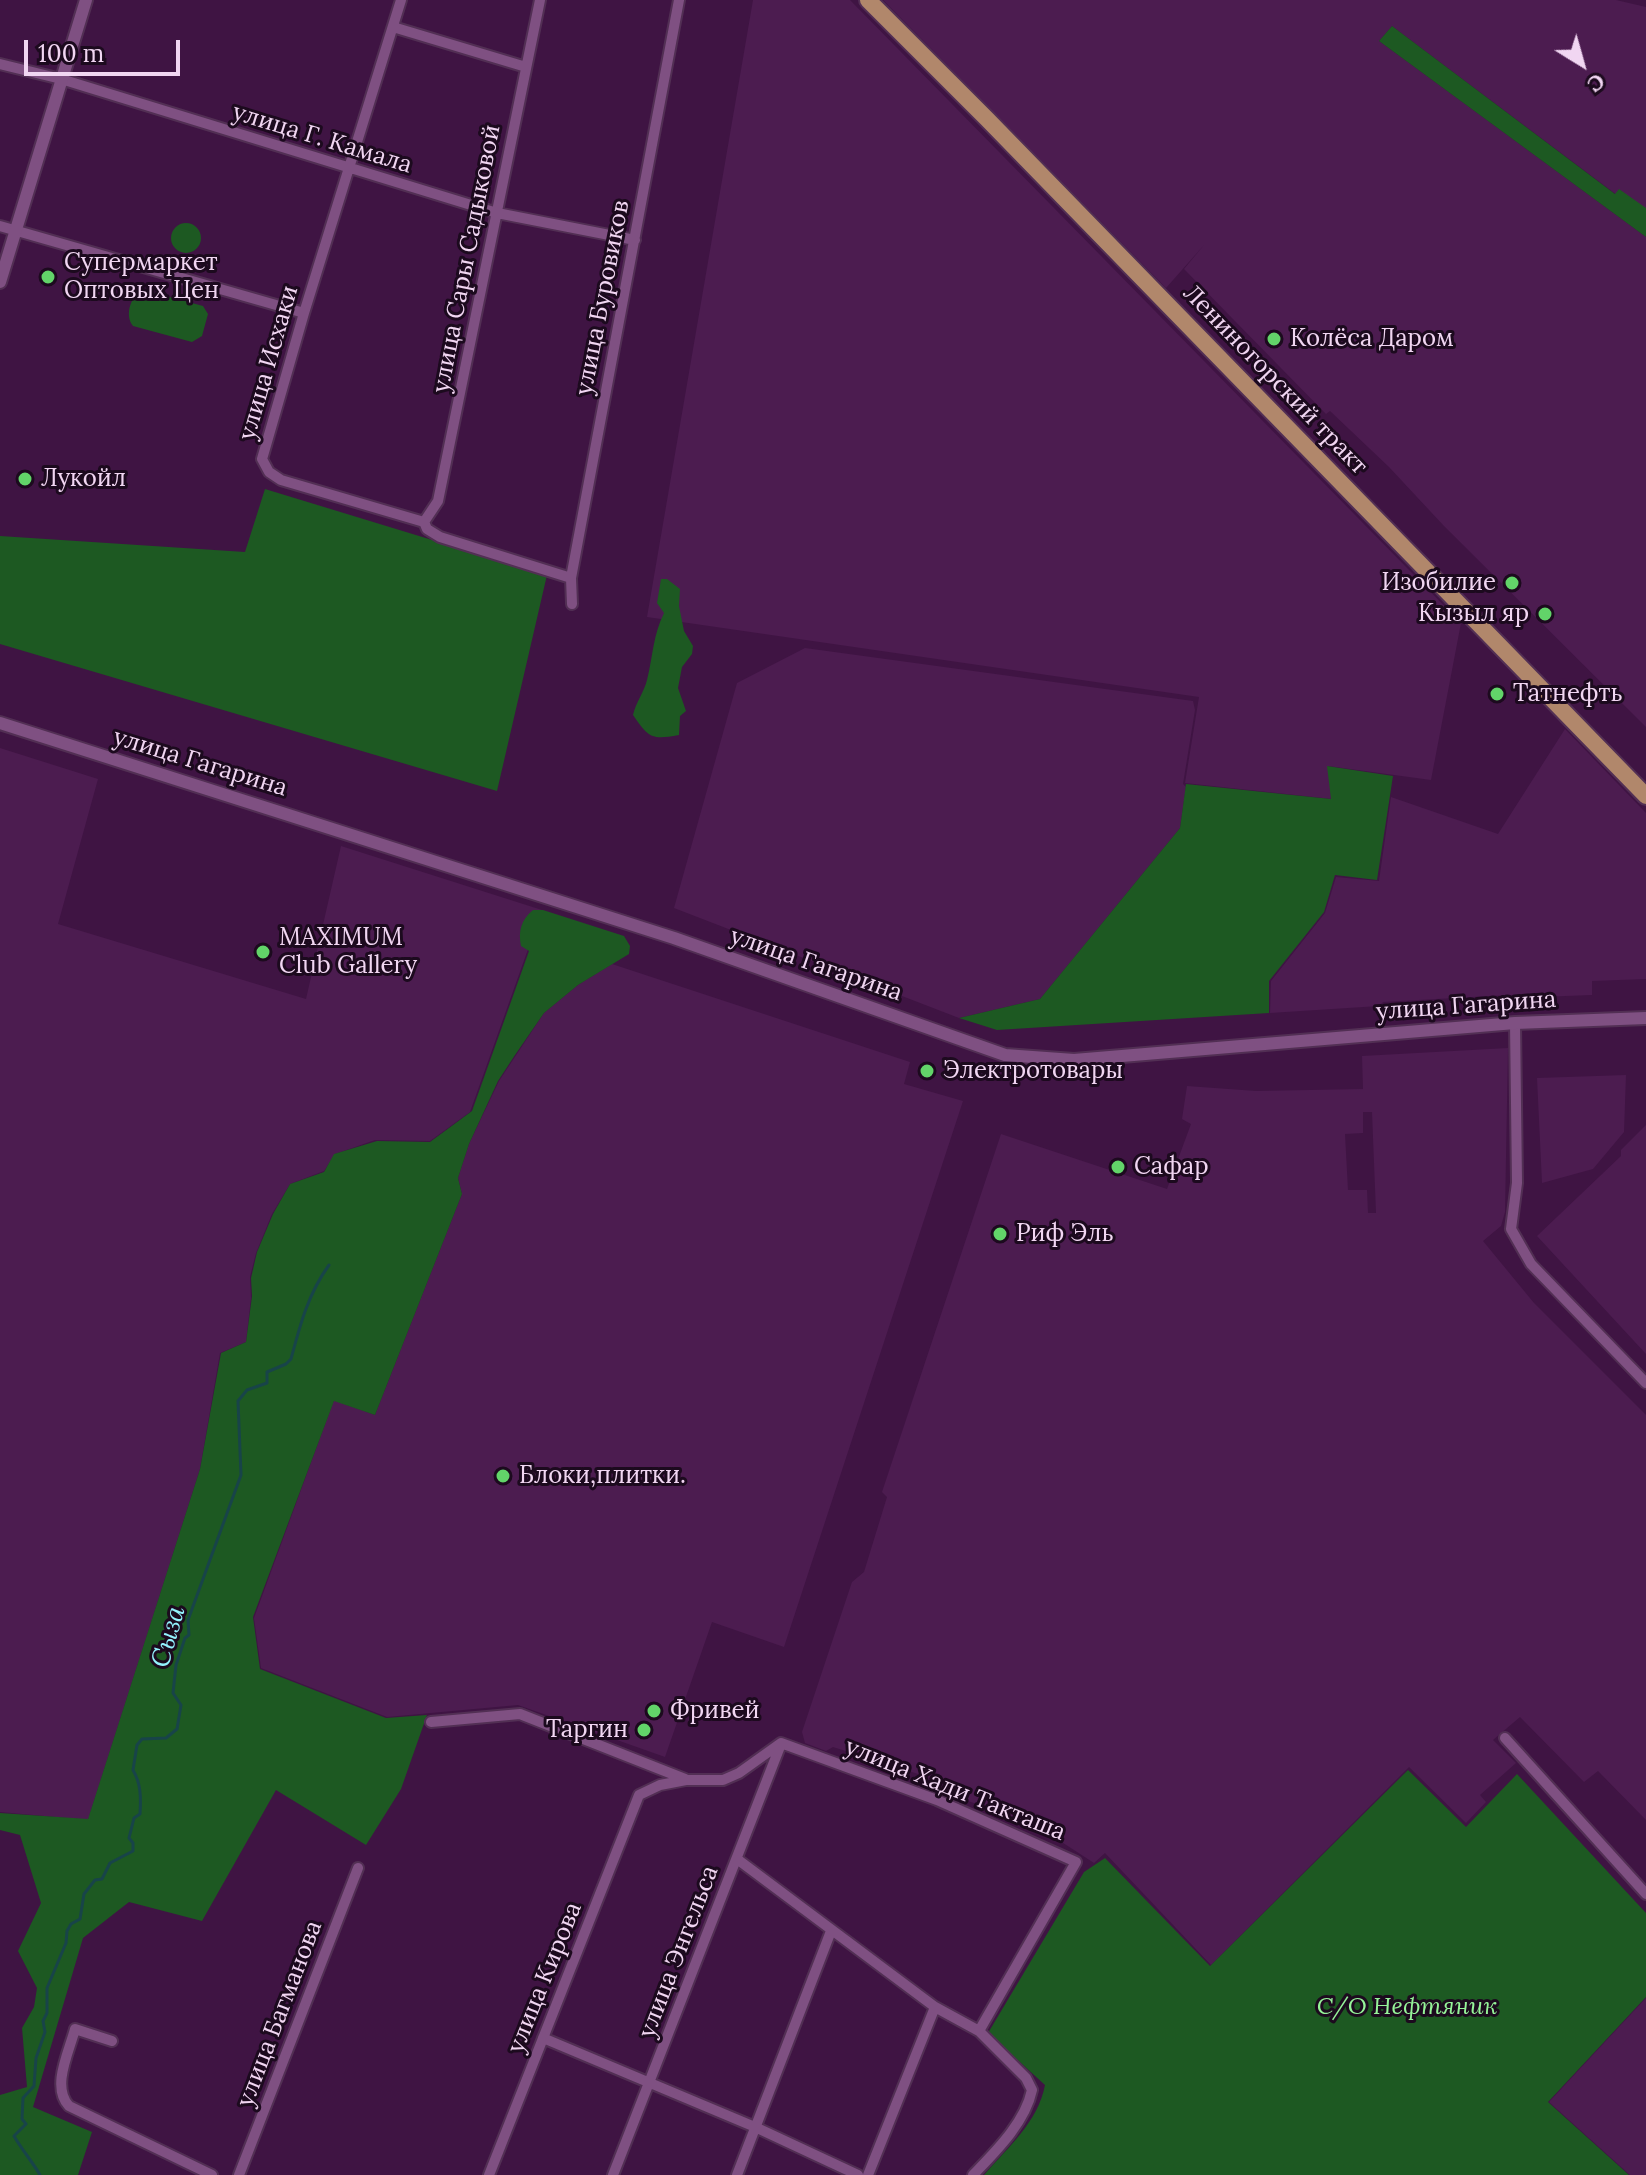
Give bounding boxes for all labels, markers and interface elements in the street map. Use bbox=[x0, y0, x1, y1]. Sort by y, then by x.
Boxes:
scale bar bbox=[28, 24, 184, 74]
north arrow bbox=[1542, 24, 1622, 104]
text: 100 m bbox=[38, 38, 104, 69]
text: С bbox=[1582, 67, 1611, 99]
street label: улица Г. Камала bbox=[229, 98, 415, 180]
street label: улица Сары Садыковой bbox=[427, 123, 507, 395]
street label: улица Буровиков bbox=[570, 198, 636, 398]
place label: Супермаркет Оптовых Цен bbox=[64, 249, 219, 305]
marker: Супермаркет Оптовых Цен bbox=[39, 268, 57, 286]
street label: Лениногорский тракт bbox=[1177, 279, 1373, 481]
street label: улица Исхаки bbox=[233, 282, 305, 444]
place label: Колёса Даром bbox=[1290, 325, 1454, 353]
marker: Колёса Даром bbox=[1265, 330, 1283, 348]
place label: Лукойл bbox=[41, 465, 126, 493]
marker: Лукойл bbox=[16, 470, 34, 488]
place label: Изобилие bbox=[1382, 569, 1496, 597]
marker: Изобилие bbox=[1503, 574, 1521, 592]
place label: Кызыл яр bbox=[1418, 600, 1529, 628]
marker: Кызыл яр bbox=[1536, 605, 1554, 623]
place label: Татнефть bbox=[1513, 680, 1623, 708]
marker: Татнефть bbox=[1488, 685, 1506, 703]
street label: улица Гагарина bbox=[110, 723, 290, 803]
street label: улица Гагарина bbox=[726, 922, 906, 1008]
place label: MAXIMUM Club Gallery bbox=[279, 924, 417, 980]
marker: MAXIMUM Club Gallery bbox=[254, 943, 272, 961]
street label: улица Гагарина bbox=[1375, 985, 1557, 1027]
place label: Электротовары bbox=[943, 1057, 1123, 1085]
marker: Электротовары bbox=[918, 1062, 936, 1080]
place label: Сафар bbox=[1134, 1153, 1209, 1181]
marker: Сафар bbox=[1109, 1158, 1127, 1176]
place label: Риф Эль bbox=[1016, 1220, 1114, 1248]
marker: Риф Эль bbox=[991, 1225, 1009, 1243]
place label: Блоки,плитки. bbox=[519, 1462, 686, 1490]
marker: Блоки,плитки. bbox=[494, 1467, 512, 1485]
water label: Сыза bbox=[145, 1603, 193, 1671]
place label: Фривей bbox=[670, 1697, 760, 1725]
marker: Фривей bbox=[645, 1702, 663, 1720]
place label: Таргин bbox=[546, 1716, 628, 1744]
marker: Таргин bbox=[635, 1721, 653, 1739]
street label: улица Хади Такташа bbox=[840, 1733, 1070, 1847]
street label: улица Энгельса bbox=[633, 1862, 725, 2042]
street label: улица Кирова bbox=[502, 1898, 588, 2058]
street label: улица Багманова bbox=[231, 1917, 329, 2111]
park label: С/О Нефтяник bbox=[1317, 1993, 1497, 2021]

